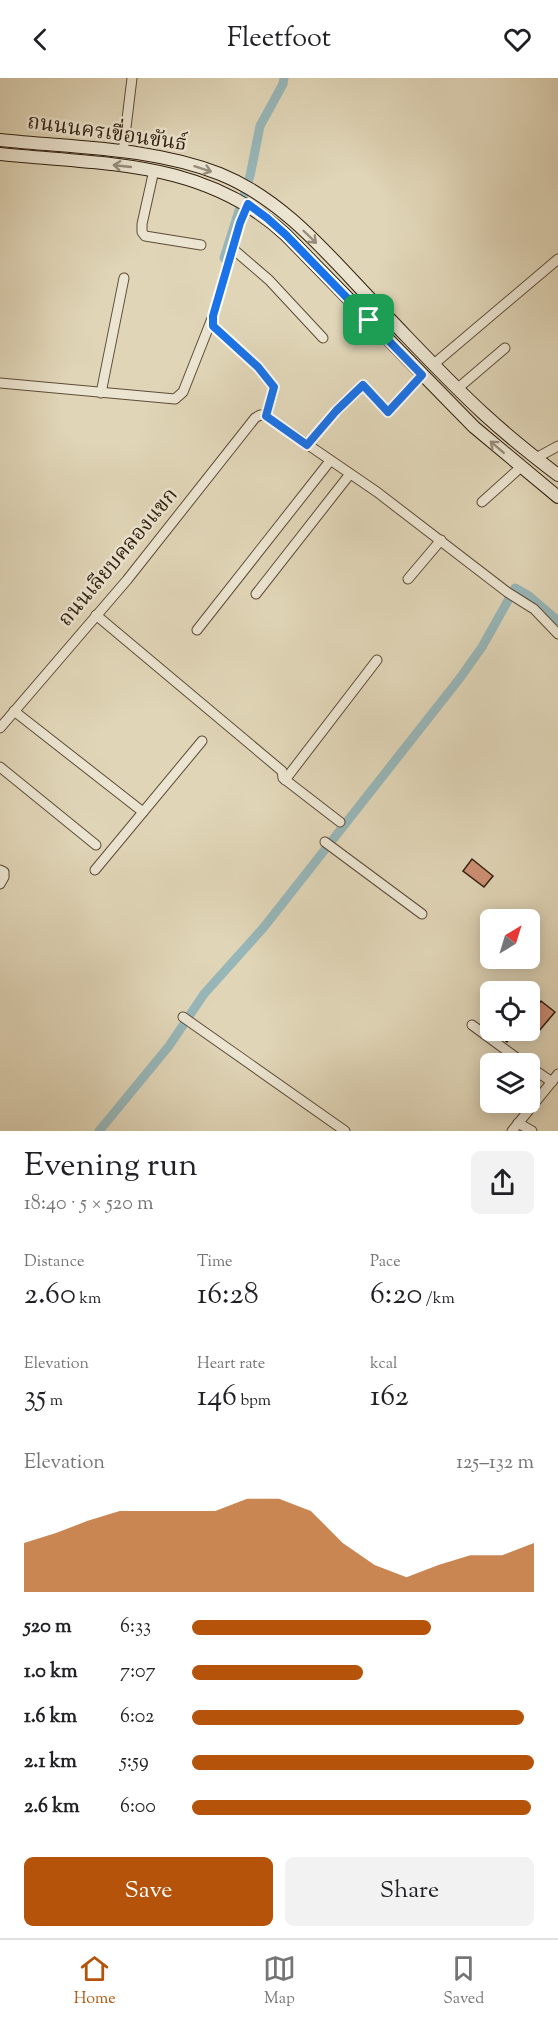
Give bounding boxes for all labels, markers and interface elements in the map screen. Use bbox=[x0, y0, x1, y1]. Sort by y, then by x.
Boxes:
text: Fleetfoot bbox=[227, 20, 331, 59]
icon: back bbox=[24, 23, 57, 56]
icon: heart bbox=[501, 23, 534, 56]
street label: ถนนนครเขื่อนขันธ์ bbox=[25, 105, 190, 160]
one-way arrow bbox=[113, 160, 133, 171]
one-way arrow bbox=[193, 164, 212, 175]
one-way arrow bbox=[303, 230, 318, 245]
pin bbox=[343, 294, 394, 345]
icon: arrive bbox=[352, 303, 385, 336]
one-way arrow bbox=[489, 440, 505, 453]
street label: ถนนเลียบคลองแขก bbox=[52, 482, 186, 634]
north arrow bbox=[480, 909, 540, 969]
map controls bbox=[480, 909, 540, 1113]
button: locate bbox=[480, 981, 540, 1041]
button: layers bbox=[480, 1053, 540, 1113]
text: Evening run bbox=[24, 1143, 198, 1191]
button: share bbox=[471, 1151, 534, 1214]
text: 18:40 · 5 × 520 m bbox=[24, 1190, 154, 1219]
text: Distance bbox=[24, 1251, 84, 1274]
text: Time bbox=[197, 1251, 233, 1274]
text: Pace bbox=[370, 1251, 401, 1274]
text: 2.60 bbox=[24, 1274, 76, 1317]
text: 16:28 bbox=[197, 1274, 259, 1317]
text: 6:20 bbox=[370, 1274, 422, 1317]
text: km bbox=[76, 1288, 101, 1311]
text: /km bbox=[422, 1288, 455, 1311]
text: Elevation bbox=[24, 1353, 89, 1376]
text: Heart rate bbox=[197, 1353, 265, 1376]
text: kcal bbox=[370, 1353, 398, 1376]
text: 35 bbox=[24, 1376, 46, 1419]
text: 146 bbox=[197, 1376, 237, 1419]
text: 162 bbox=[370, 1376, 409, 1419]
text: m bbox=[46, 1390, 63, 1413]
text: bpm bbox=[237, 1390, 271, 1413]
text: Elevation bbox=[24, 1449, 105, 1478]
text: 125–132 m bbox=[456, 1449, 534, 1478]
text: 520 m bbox=[24, 1613, 72, 1642]
text: 6:33 bbox=[120, 1613, 151, 1642]
text: 1.0 km bbox=[24, 1658, 78, 1687]
text: 7:07 bbox=[120, 1658, 156, 1687]
text: 1.6 km bbox=[24, 1703, 77, 1732]
text: 6:02 bbox=[120, 1703, 154, 1732]
text: 2.1 km bbox=[24, 1748, 77, 1777]
text: 5:59 bbox=[120, 1748, 149, 1777]
text: 2.6 km bbox=[24, 1793, 80, 1822]
text: 6:00 bbox=[120, 1793, 156, 1822]
button: Save bbox=[24, 1857, 273, 1926]
button: Share bbox=[285, 1857, 534, 1926]
tab: Home bbox=[74, 1952, 116, 2011]
tab: Map bbox=[263, 1952, 296, 2011]
tab: Saved bbox=[443, 1952, 484, 2011]

